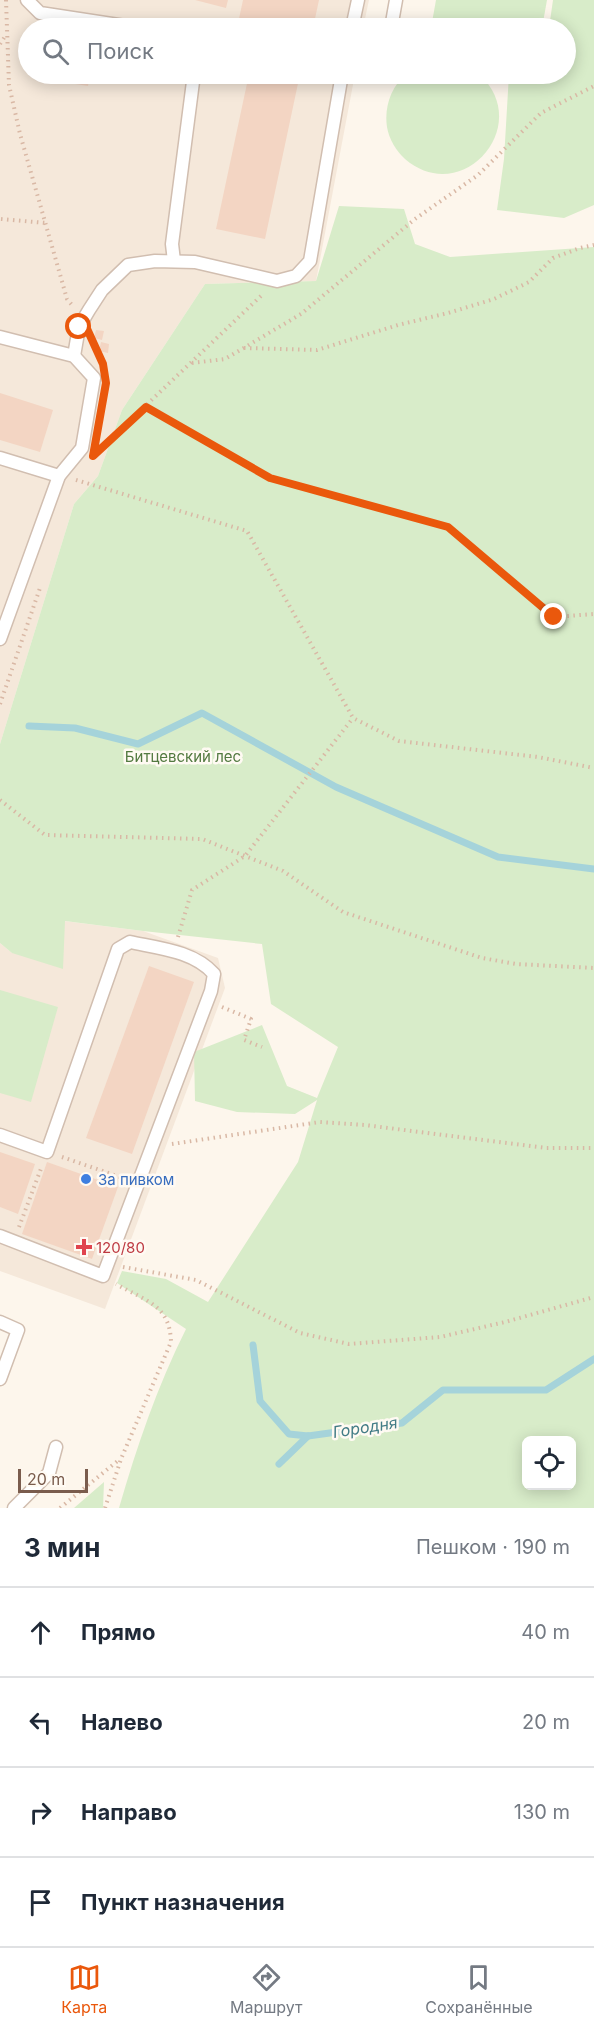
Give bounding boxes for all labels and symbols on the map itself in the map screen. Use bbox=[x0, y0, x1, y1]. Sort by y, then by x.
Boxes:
route start bbox=[65, 313, 91, 339]
route end bbox=[540, 603, 566, 629]
park label: Битцевский лес bbox=[125, 747, 241, 766]
place label: За пивком bbox=[98, 1170, 174, 1189]
marker: За пивком bbox=[79, 1172, 93, 1186]
place label: 120/80 bbox=[96, 1238, 145, 1257]
marker: 120/80 bbox=[77, 1240, 91, 1254]
water label: Городня bbox=[331, 1412, 399, 1442]
scale bar bbox=[18, 1466, 88, 1494]

